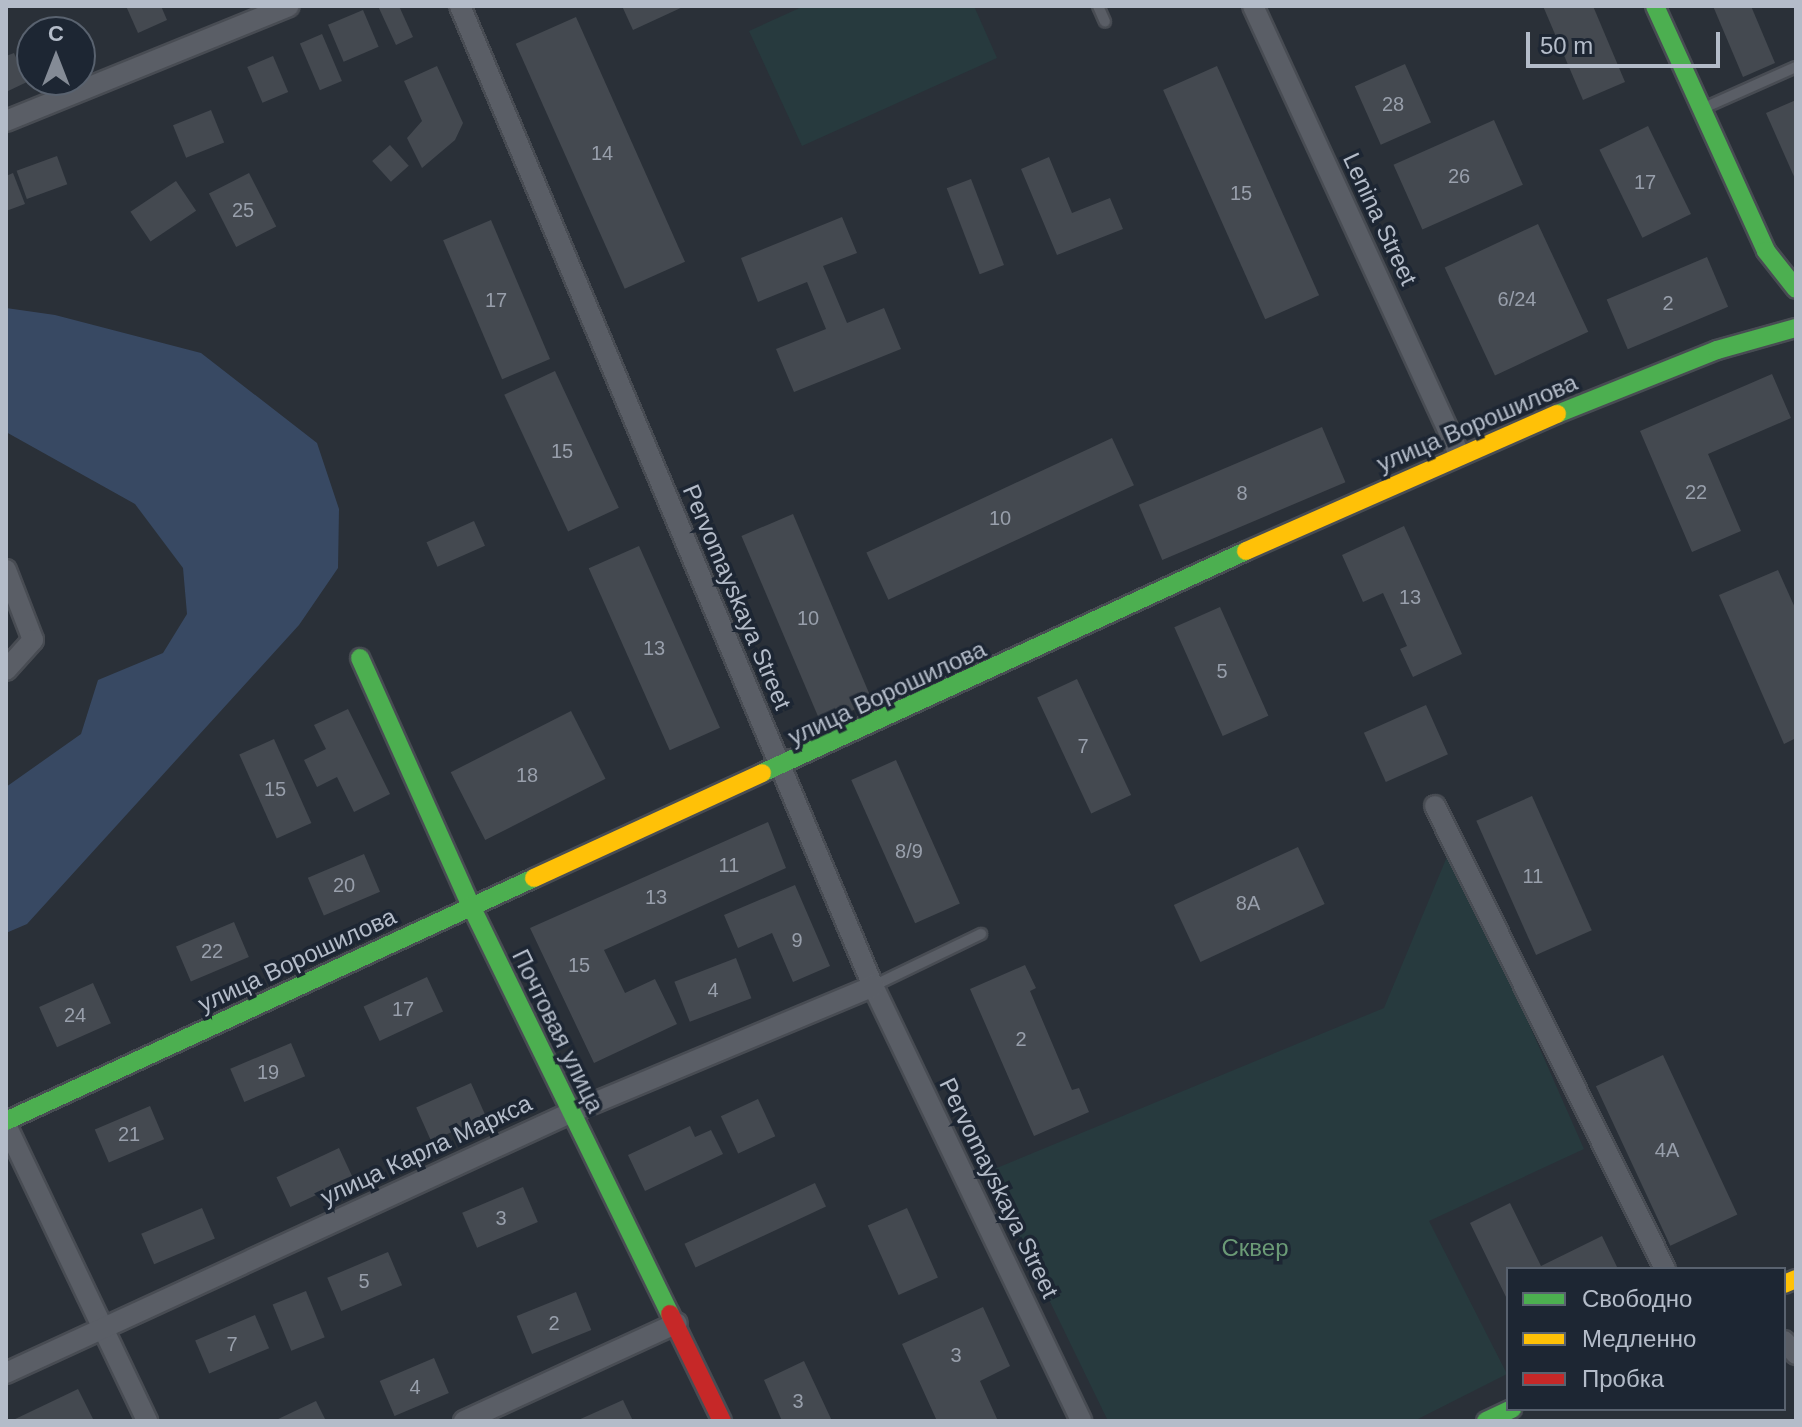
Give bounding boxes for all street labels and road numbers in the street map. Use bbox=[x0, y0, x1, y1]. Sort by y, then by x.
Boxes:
street label: Lenina Street bbox=[1337, 148, 1423, 290]
street label: улица Ворошилова bbox=[1373, 368, 1581, 478]
street label: Pervomayskaya Street bbox=[677, 480, 797, 714]
street label: улица Ворошилова bbox=[784, 635, 990, 751]
street label: улица Ворошилова bbox=[194, 902, 400, 1018]
street label: Почтовая улица bbox=[506, 945, 610, 1117]
street label: Pervomayskaya Street bbox=[933, 1073, 1065, 1303]
street label: улица Карла Маркса bbox=[316, 1088, 536, 1212]

